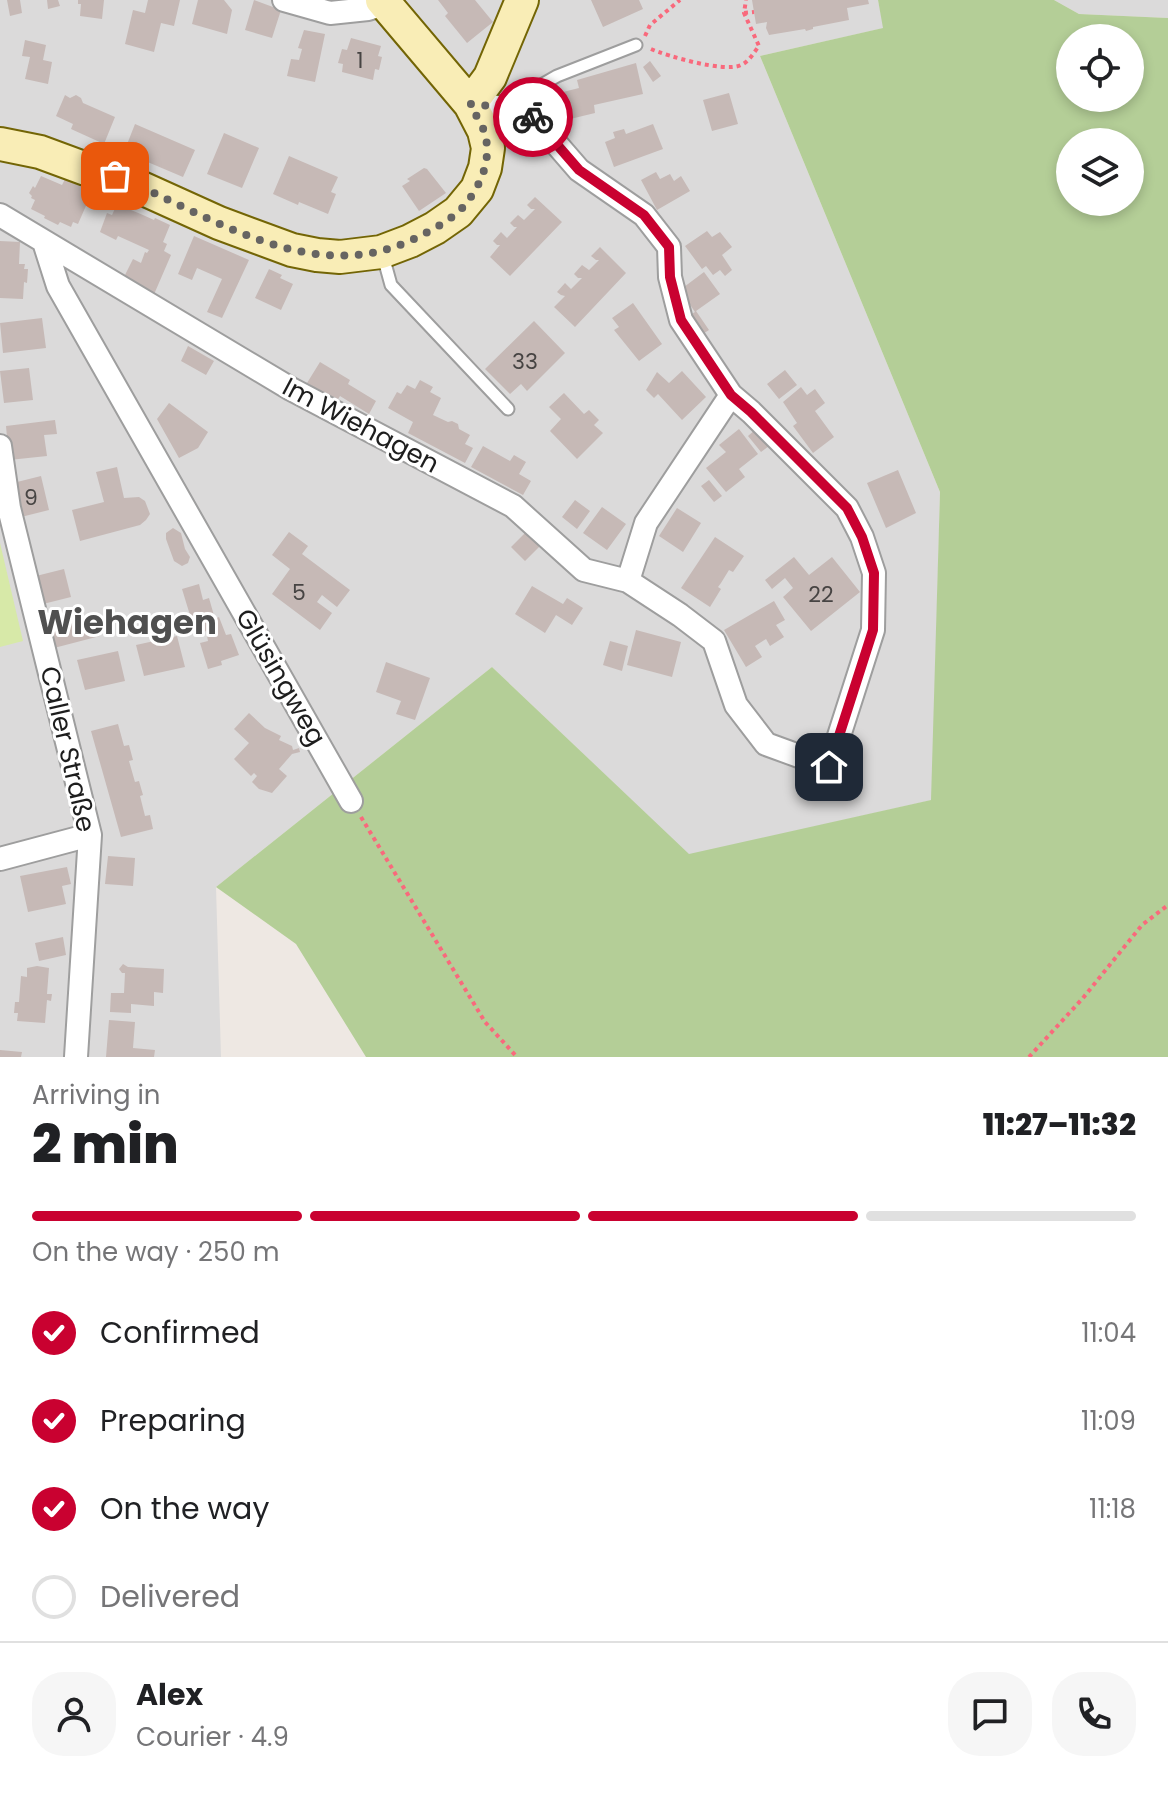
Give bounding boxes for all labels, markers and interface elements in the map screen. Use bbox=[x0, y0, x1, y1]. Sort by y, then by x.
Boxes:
map controls bbox=[1056, 24, 1144, 216]
button: locate bbox=[1056, 24, 1144, 112]
house number: 1 bbox=[356, 45, 364, 76]
courier bbox=[493, 77, 573, 157]
icon: bike bbox=[511, 95, 555, 139]
button: layers bbox=[1056, 128, 1144, 216]
pin bbox=[81, 142, 149, 210]
icon: bag bbox=[93, 154, 137, 198]
house number: 33 bbox=[512, 346, 538, 377]
street label: Im Wiehagen bbox=[276, 369, 446, 481]
house number: 9 bbox=[24, 482, 38, 513]
house number: 5 bbox=[292, 577, 306, 608]
house number: 22 bbox=[808, 579, 834, 610]
district label: Wiehagen bbox=[37, 598, 217, 646]
street label: Glüsingweg bbox=[227, 602, 335, 752]
street label: Caller Straße bbox=[31, 663, 105, 835]
pin bbox=[795, 733, 863, 801]
icon: home bbox=[807, 745, 851, 789]
text: Arriving in bbox=[32, 1077, 161, 1113]
text: 11:27–11:32 bbox=[983, 1103, 1136, 1146]
text: 2 min bbox=[32, 1108, 179, 1181]
text: On the way · 250 m bbox=[32, 1234, 279, 1270]
icon: check bbox=[32, 1311, 76, 1355]
text: Confirmed bbox=[100, 1311, 260, 1354]
text: 11:04 bbox=[1081, 1315, 1136, 1351]
icon: check bbox=[32, 1399, 76, 1443]
text: Preparing bbox=[100, 1399, 246, 1442]
text: 11:09 bbox=[1081, 1403, 1136, 1439]
icon: check bbox=[32, 1487, 76, 1531]
text: On the way bbox=[100, 1487, 269, 1530]
text: 11:18 bbox=[1089, 1491, 1136, 1527]
text: Delivered bbox=[100, 1575, 240, 1618]
button: person bbox=[32, 1672, 116, 1756]
button: chat bbox=[948, 1672, 1032, 1756]
button: phone bbox=[1052, 1672, 1136, 1756]
text: Alex bbox=[136, 1673, 203, 1716]
text: Courier · 4.9 bbox=[136, 1719, 289, 1755]

